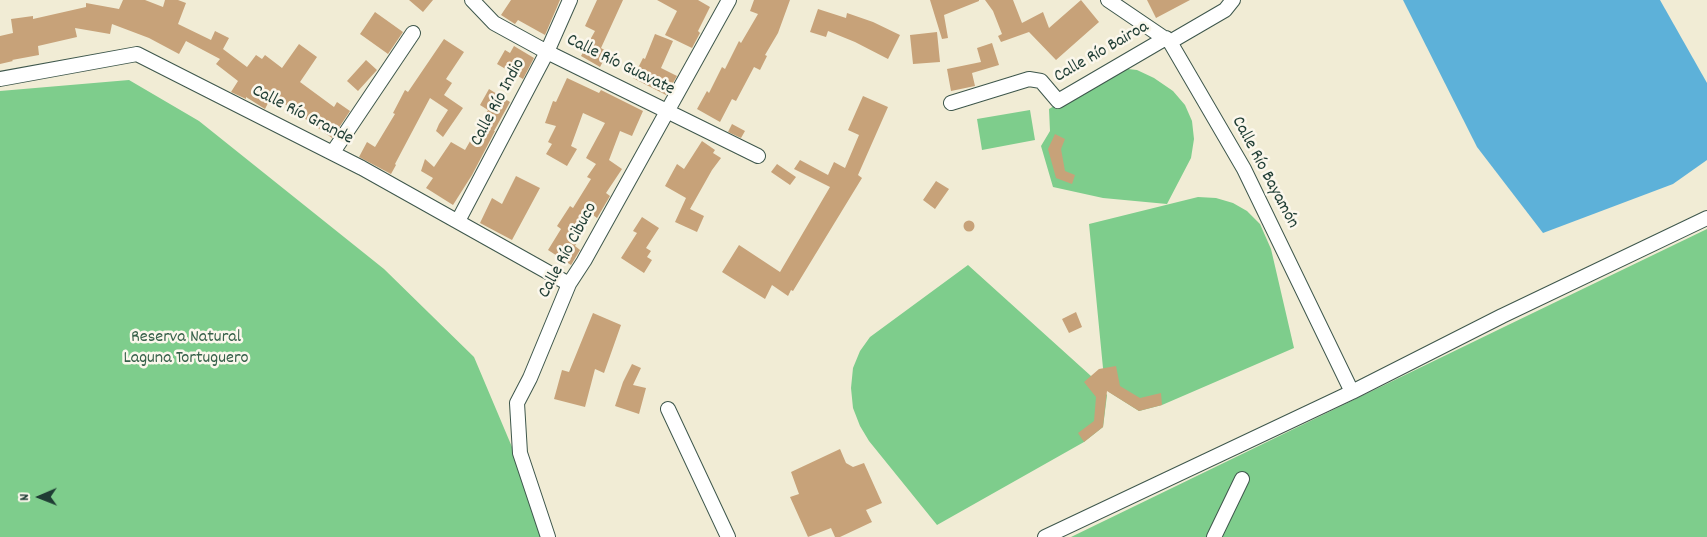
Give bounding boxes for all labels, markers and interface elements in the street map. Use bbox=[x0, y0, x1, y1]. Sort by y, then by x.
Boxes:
street label: Calle Río Bairoa bbox=[1051, 17, 1153, 89]
street label: Calle Río Guavate bbox=[562, 30, 678, 102]
street label: Calle Río Indio bbox=[467, 56, 531, 150]
street label: Calle Río Grande bbox=[248, 81, 356, 151]
street label: Calle Río Bayamón bbox=[1225, 113, 1303, 233]
street label: Calle Río Cibuco bbox=[535, 200, 603, 302]
park label: Reserva Natural Laguna Tortuguero bbox=[123, 328, 249, 370]
north arrow bbox=[15, 472, 65, 522]
text: N bbox=[15, 494, 35, 501]

